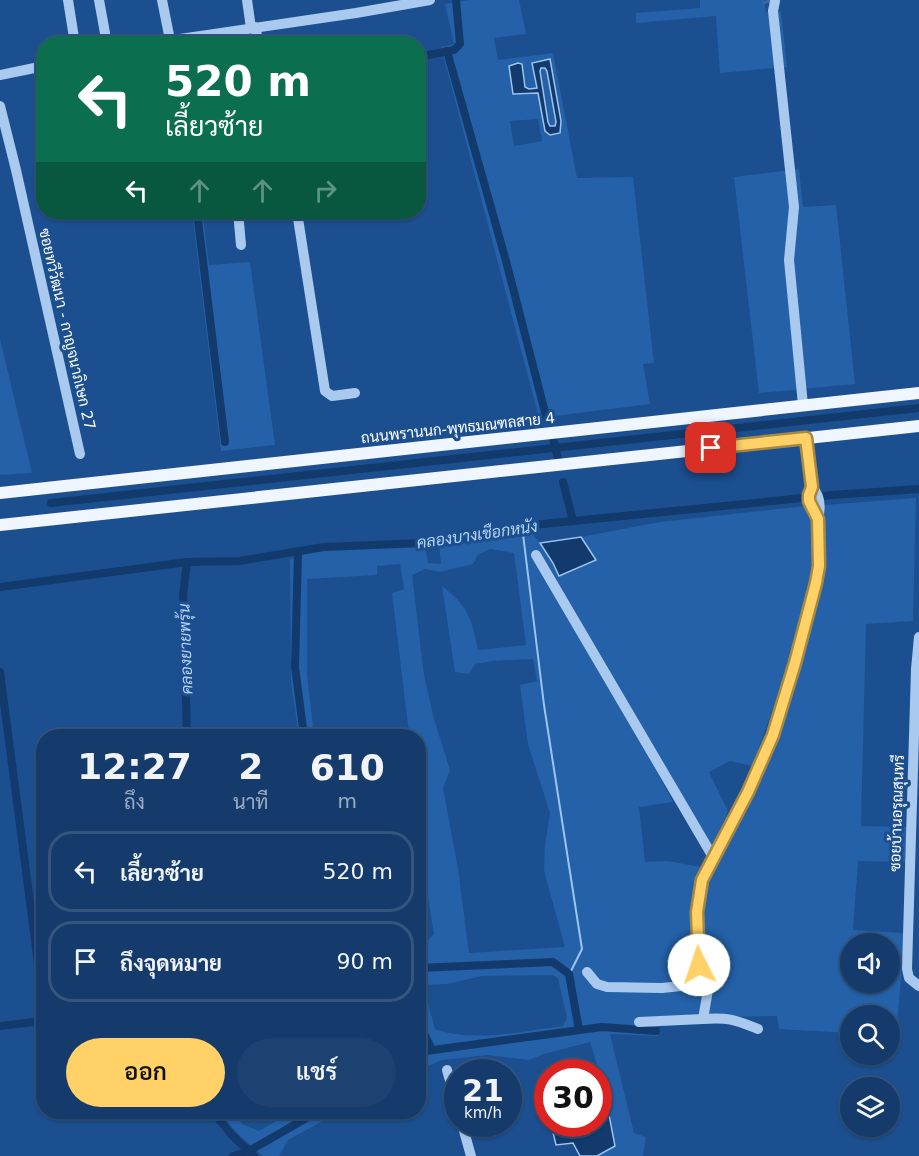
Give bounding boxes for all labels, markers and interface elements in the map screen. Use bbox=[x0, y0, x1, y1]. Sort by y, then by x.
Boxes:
text: 520 m bbox=[165, 57, 311, 106]
icon: left bbox=[66, 60, 144, 138]
text: เลี้ยวซ้าย bbox=[165, 111, 263, 142]
icon: left bbox=[120, 174, 153, 207]
icon: ahead bbox=[183, 174, 216, 207]
icon: ahead bbox=[246, 174, 279, 207]
icon: right bbox=[309, 174, 342, 207]
street label: ซอยทวีวัฒนา - กาญจนาภิเษก 27 bbox=[35, 226, 100, 431]
street label: ถนนพรานนก-พุทธมณฑลสาย 4 bbox=[360, 409, 556, 449]
pin bbox=[685, 422, 736, 473]
icon: arrive bbox=[694, 431, 727, 464]
water label: คลองบางเชือกหนัง bbox=[415, 515, 539, 552]
water label: คลองยายพรุ้น bbox=[172, 603, 199, 695]
text: 12:27 bbox=[77, 746, 192, 787]
text: 2 bbox=[238, 746, 263, 787]
text: 610 bbox=[310, 747, 385, 788]
street label: ซอยบ้านอรุณสุนทรี bbox=[885, 754, 910, 872]
text: m bbox=[337, 789, 357, 813]
text: ถึง bbox=[124, 790, 145, 814]
text: นาที bbox=[233, 790, 269, 814]
icon: left bbox=[69, 855, 102, 888]
text: 520 m bbox=[323, 859, 393, 884]
text: เลี้ยวซ้าย bbox=[120, 861, 204, 886]
position arrow bbox=[667, 933, 731, 997]
map controls bbox=[840, 933, 900, 1137]
button: sound bbox=[840, 933, 900, 993]
icon: arrive bbox=[69, 945, 102, 978]
text: 90 m bbox=[337, 949, 393, 974]
text: ถึงจุดหมาย bbox=[120, 951, 222, 976]
button: search bbox=[840, 1005, 900, 1065]
button: ออก bbox=[66, 1038, 225, 1107]
button: แชร์ bbox=[237, 1038, 396, 1107]
speed limit sign: 30 bbox=[534, 1059, 612, 1137]
text: 21 bbox=[462, 1073, 504, 1108]
button: layers bbox=[840, 1077, 900, 1137]
text: km/h bbox=[464, 1104, 502, 1122]

